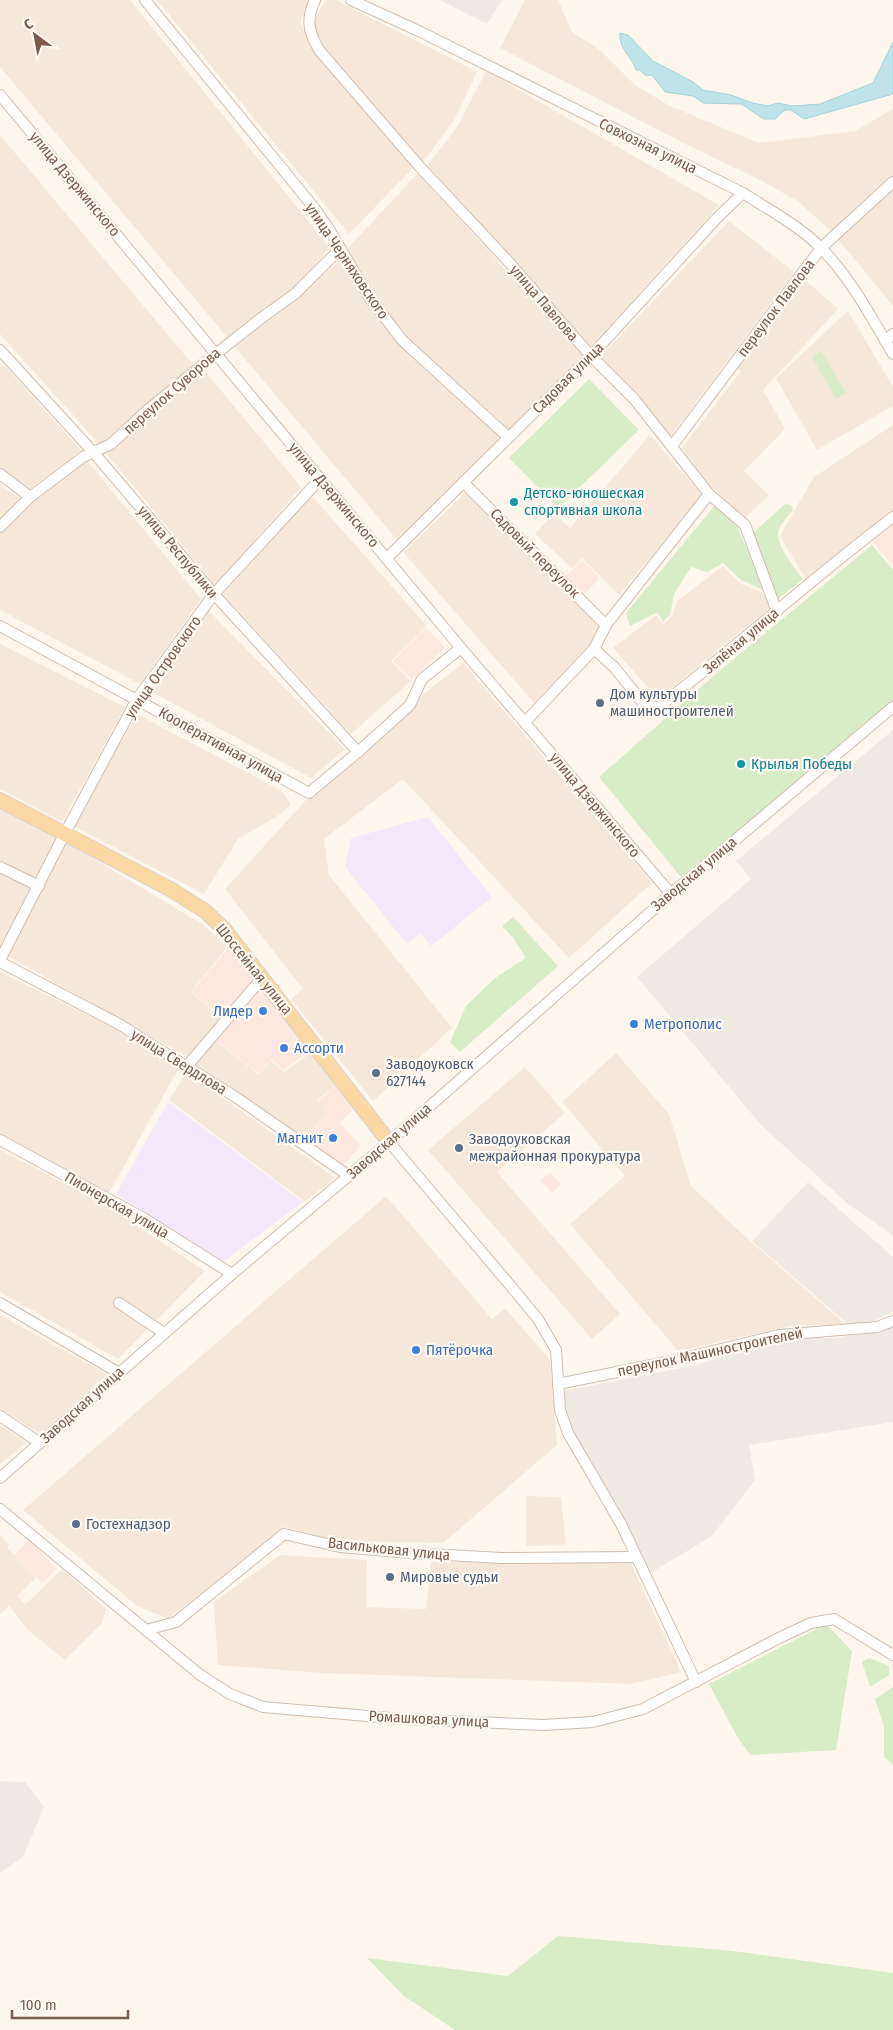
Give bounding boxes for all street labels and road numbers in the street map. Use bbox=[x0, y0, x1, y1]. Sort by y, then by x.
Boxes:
street label: Совхозная улица bbox=[596, 114, 700, 178]
street label: улица Дзержинского bbox=[26, 128, 124, 240]
street label: улица Черняховского bbox=[301, 199, 393, 323]
street label: переулок Павлова bbox=[733, 256, 819, 360]
street label: улица Павлова bbox=[506, 261, 582, 345]
street label: Садовая улица bbox=[529, 339, 607, 417]
street label: переулок Суворова bbox=[120, 344, 224, 438]
street label: улица Дзержинского bbox=[285, 439, 383, 551]
street label: улица Республики bbox=[134, 502, 222, 602]
street label: Садовый переулок bbox=[486, 504, 584, 602]
street label: Зелёная улица bbox=[699, 604, 783, 678]
street label: улица Островского bbox=[121, 612, 205, 722]
street label: Кооперативная улица bbox=[156, 703, 286, 787]
street label: улица Дзержинского bbox=[546, 749, 644, 861]
street label: Заводская улица bbox=[647, 833, 741, 915]
street label: Шоссейная улица bbox=[212, 920, 296, 1018]
street label: улица Свердлова bbox=[128, 1025, 230, 1099]
street label: Заводская улица bbox=[343, 1099, 435, 1183]
street label: Пионерская улица bbox=[62, 1168, 172, 1242]
street label: переулок Машиностроителей bbox=[616, 1324, 804, 1380]
street label: Заводская улица bbox=[36, 1363, 128, 1447]
street label: Васильковая улица bbox=[327, 1534, 451, 1564]
street label: Ромашковая улица bbox=[368, 1707, 490, 1731]

